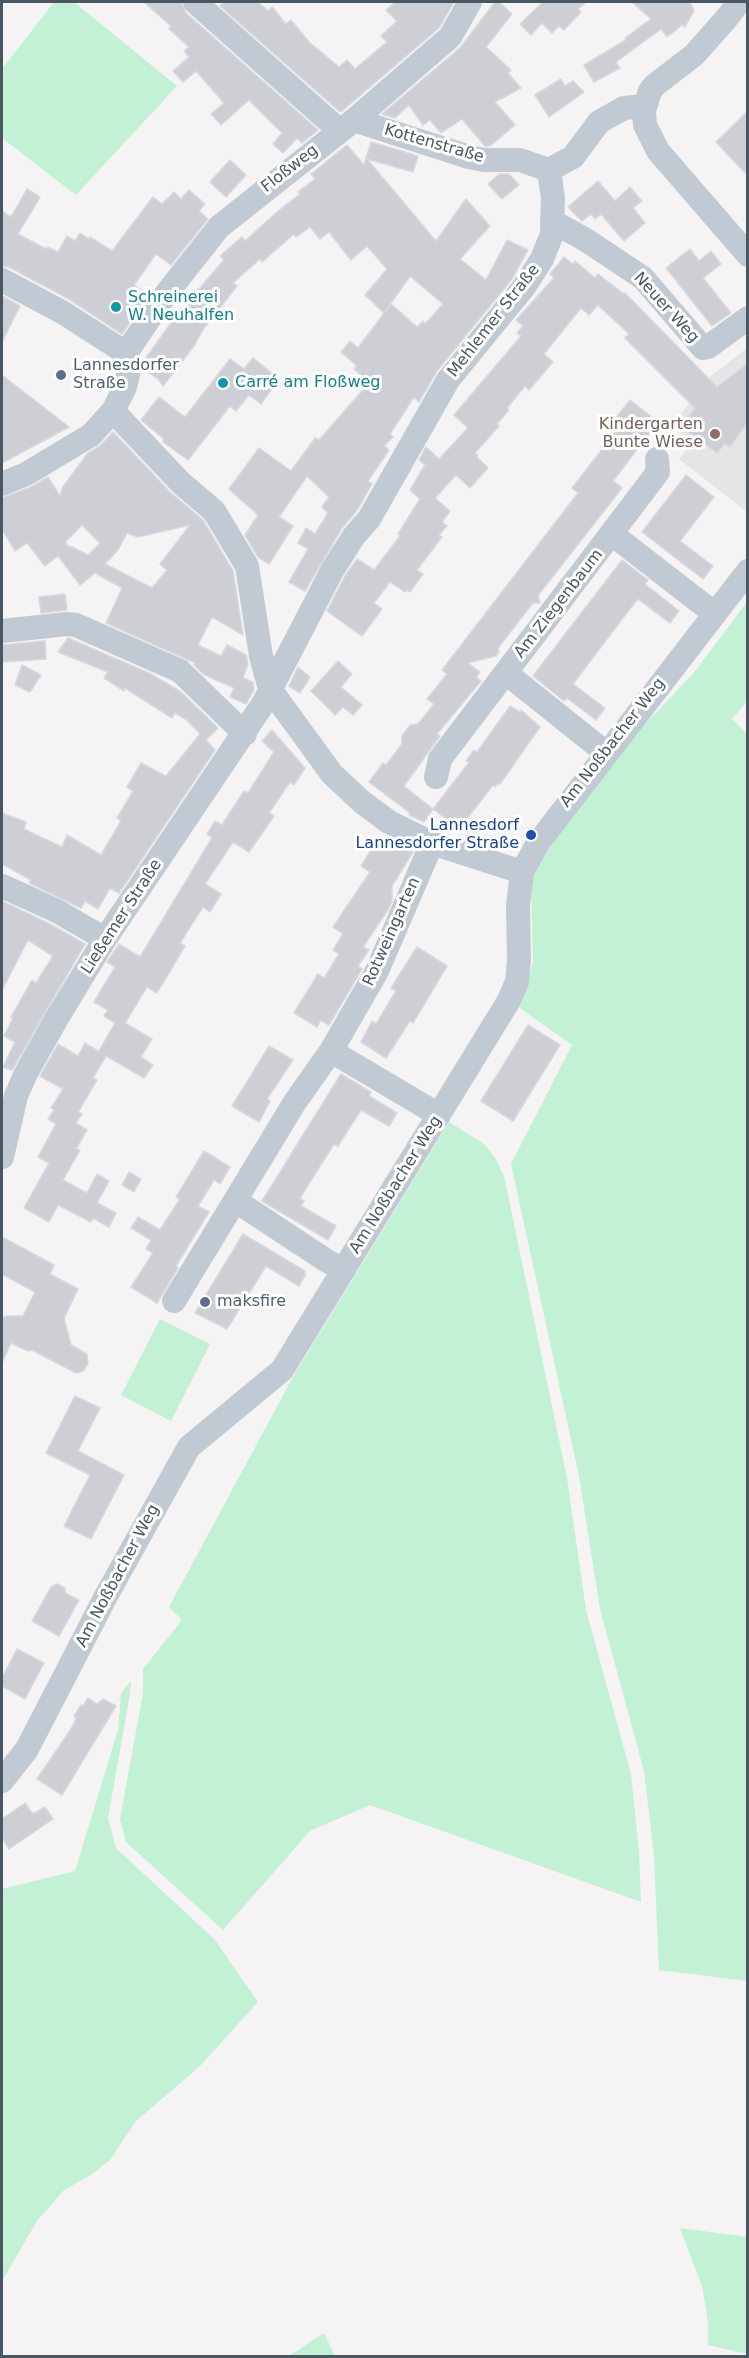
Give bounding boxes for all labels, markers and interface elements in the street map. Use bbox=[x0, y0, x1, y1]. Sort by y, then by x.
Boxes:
street label: Kottenstraße bbox=[382, 121, 486, 167]
street label: Floßweg bbox=[258, 141, 322, 197]
street label: Mehlemer Straße bbox=[444, 261, 544, 381]
street label: Neuer Weg bbox=[629, 269, 703, 347]
place label: Schreinerei W. Neuhalfen bbox=[128, 288, 234, 326]
marker: Schreinerei W. Neuhalfen bbox=[109, 300, 123, 314]
place label: Lannesdorfer Straße bbox=[73, 356, 179, 394]
marker: Lannesdorfer Straße bbox=[54, 368, 68, 382]
place label: Carré am Floßweg bbox=[235, 373, 381, 393]
marker: Carré am Floßweg bbox=[216, 376, 230, 390]
place label: Kindergarten Bunte Wiese bbox=[599, 415, 703, 453]
marker: Kindergarten Bunte Wiese bbox=[708, 427, 722, 441]
street label: Am Ziegenbaum bbox=[511, 546, 607, 662]
street label: Am Noßbacher Weg bbox=[557, 675, 669, 811]
place label: Lannesdorf Lannesdorfer Straße bbox=[355, 816, 519, 854]
marker: Lannesdorf Lannesdorfer Straße bbox=[524, 828, 538, 842]
street label: Ließemer Straße bbox=[78, 856, 166, 978]
street label: Rotweingarten bbox=[359, 875, 425, 989]
street label: Am Noßbacher Weg bbox=[346, 1113, 446, 1257]
place label: maksfire bbox=[217, 1292, 286, 1312]
marker: maksfire bbox=[198, 1295, 212, 1309]
street label: Am Noßbacher Weg bbox=[72, 1501, 164, 1651]

